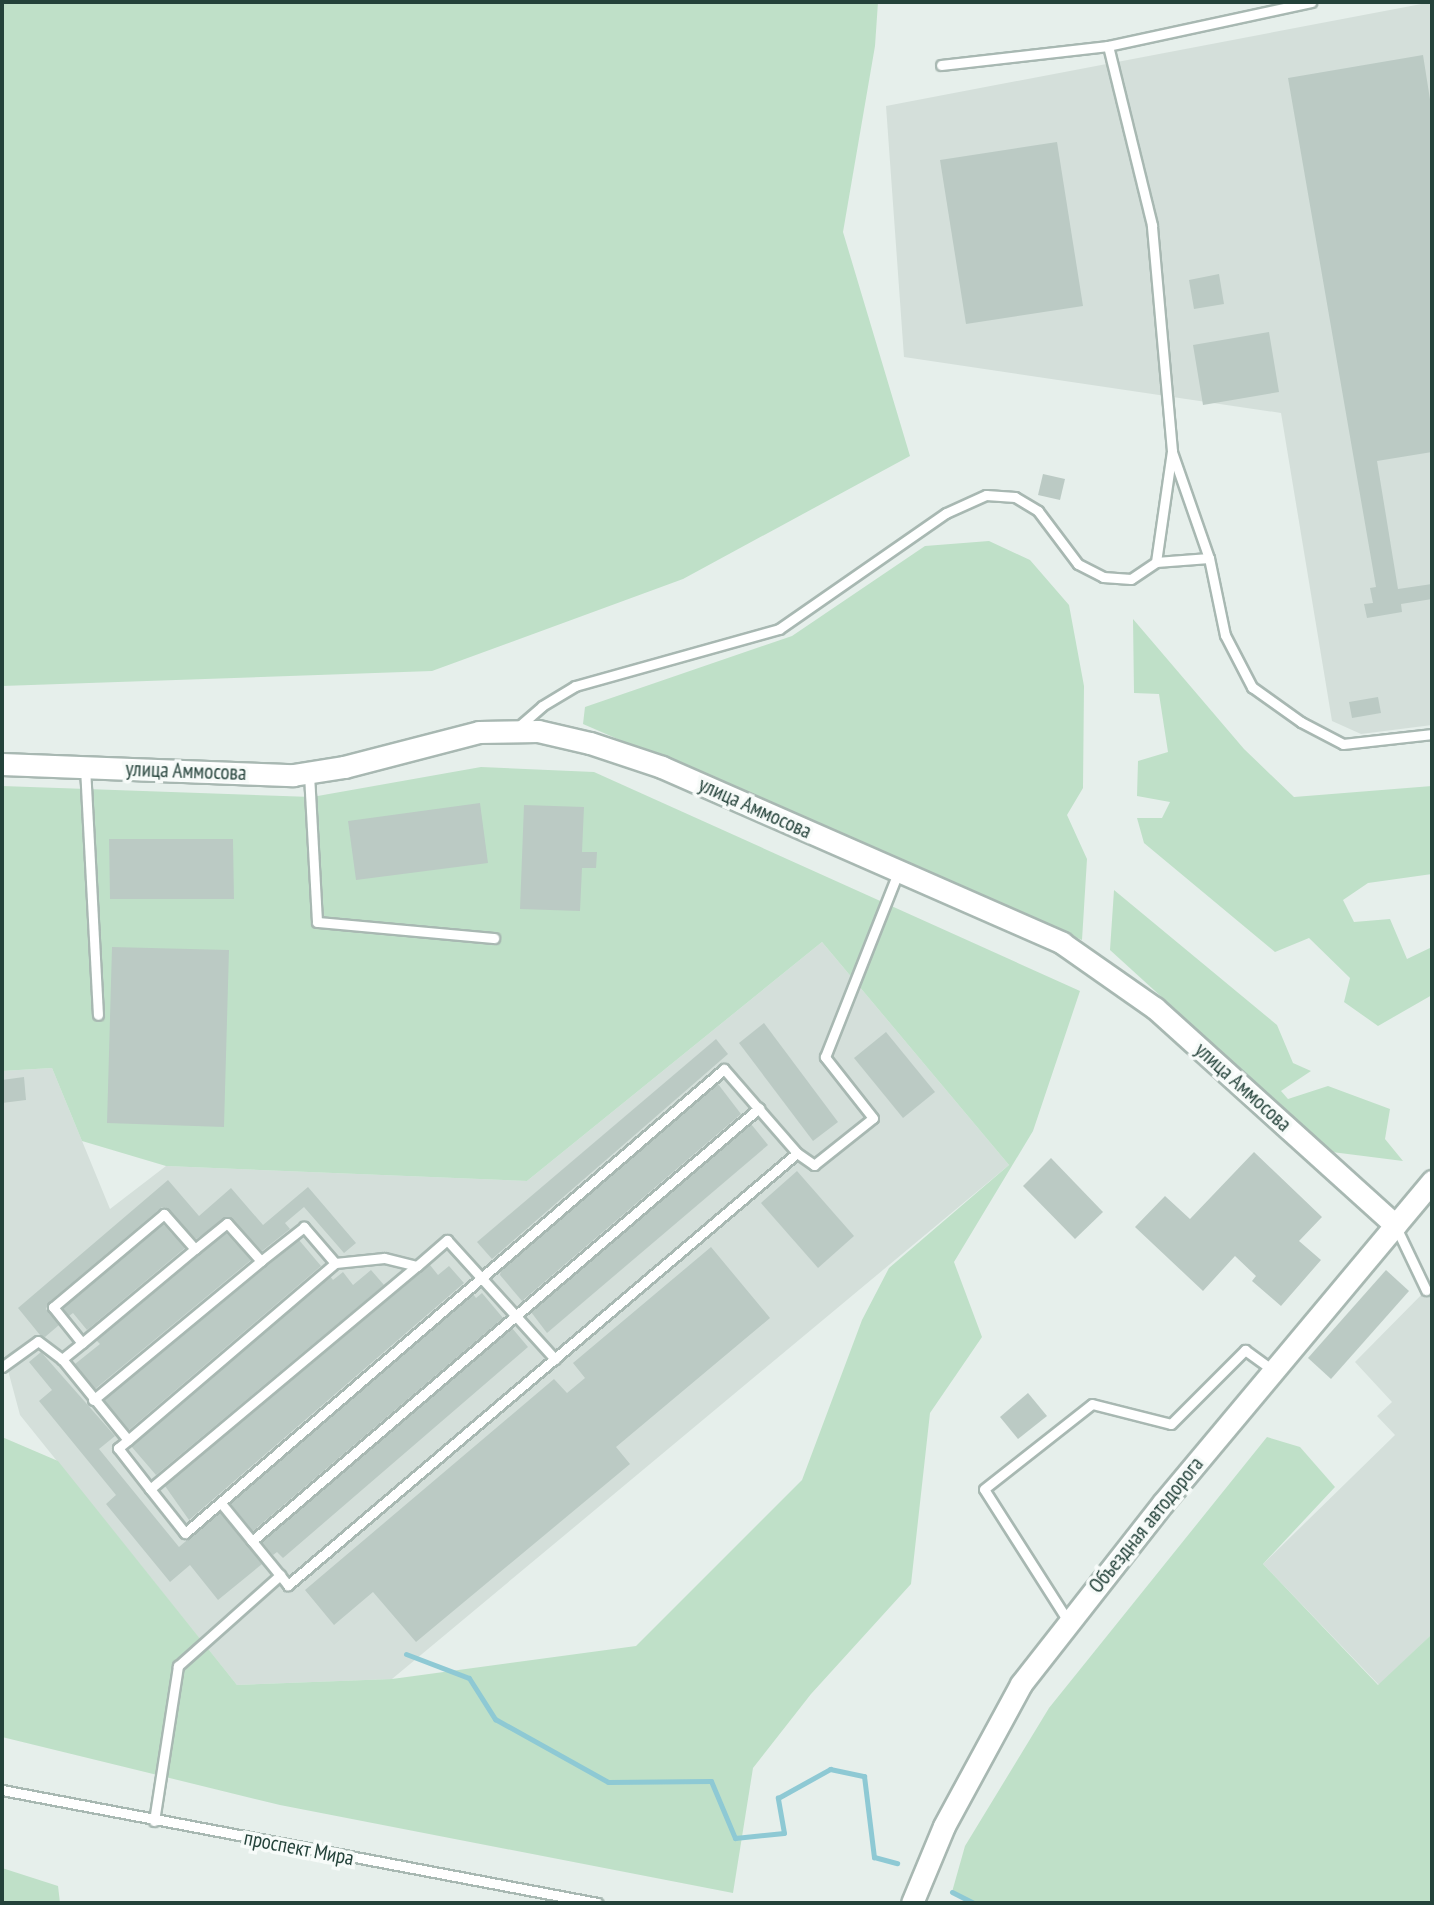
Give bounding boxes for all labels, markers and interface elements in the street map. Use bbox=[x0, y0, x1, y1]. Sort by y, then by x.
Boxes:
street label: улица Аммосова bbox=[125, 756, 247, 786]
street label: улица Аммосова bbox=[694, 772, 816, 844]
street label: улица Аммосова bbox=[1189, 1037, 1297, 1137]
street label: Объездная автодорога bbox=[1083, 1452, 1209, 1598]
street label: проспект Мира bbox=[242, 1825, 356, 1871]

